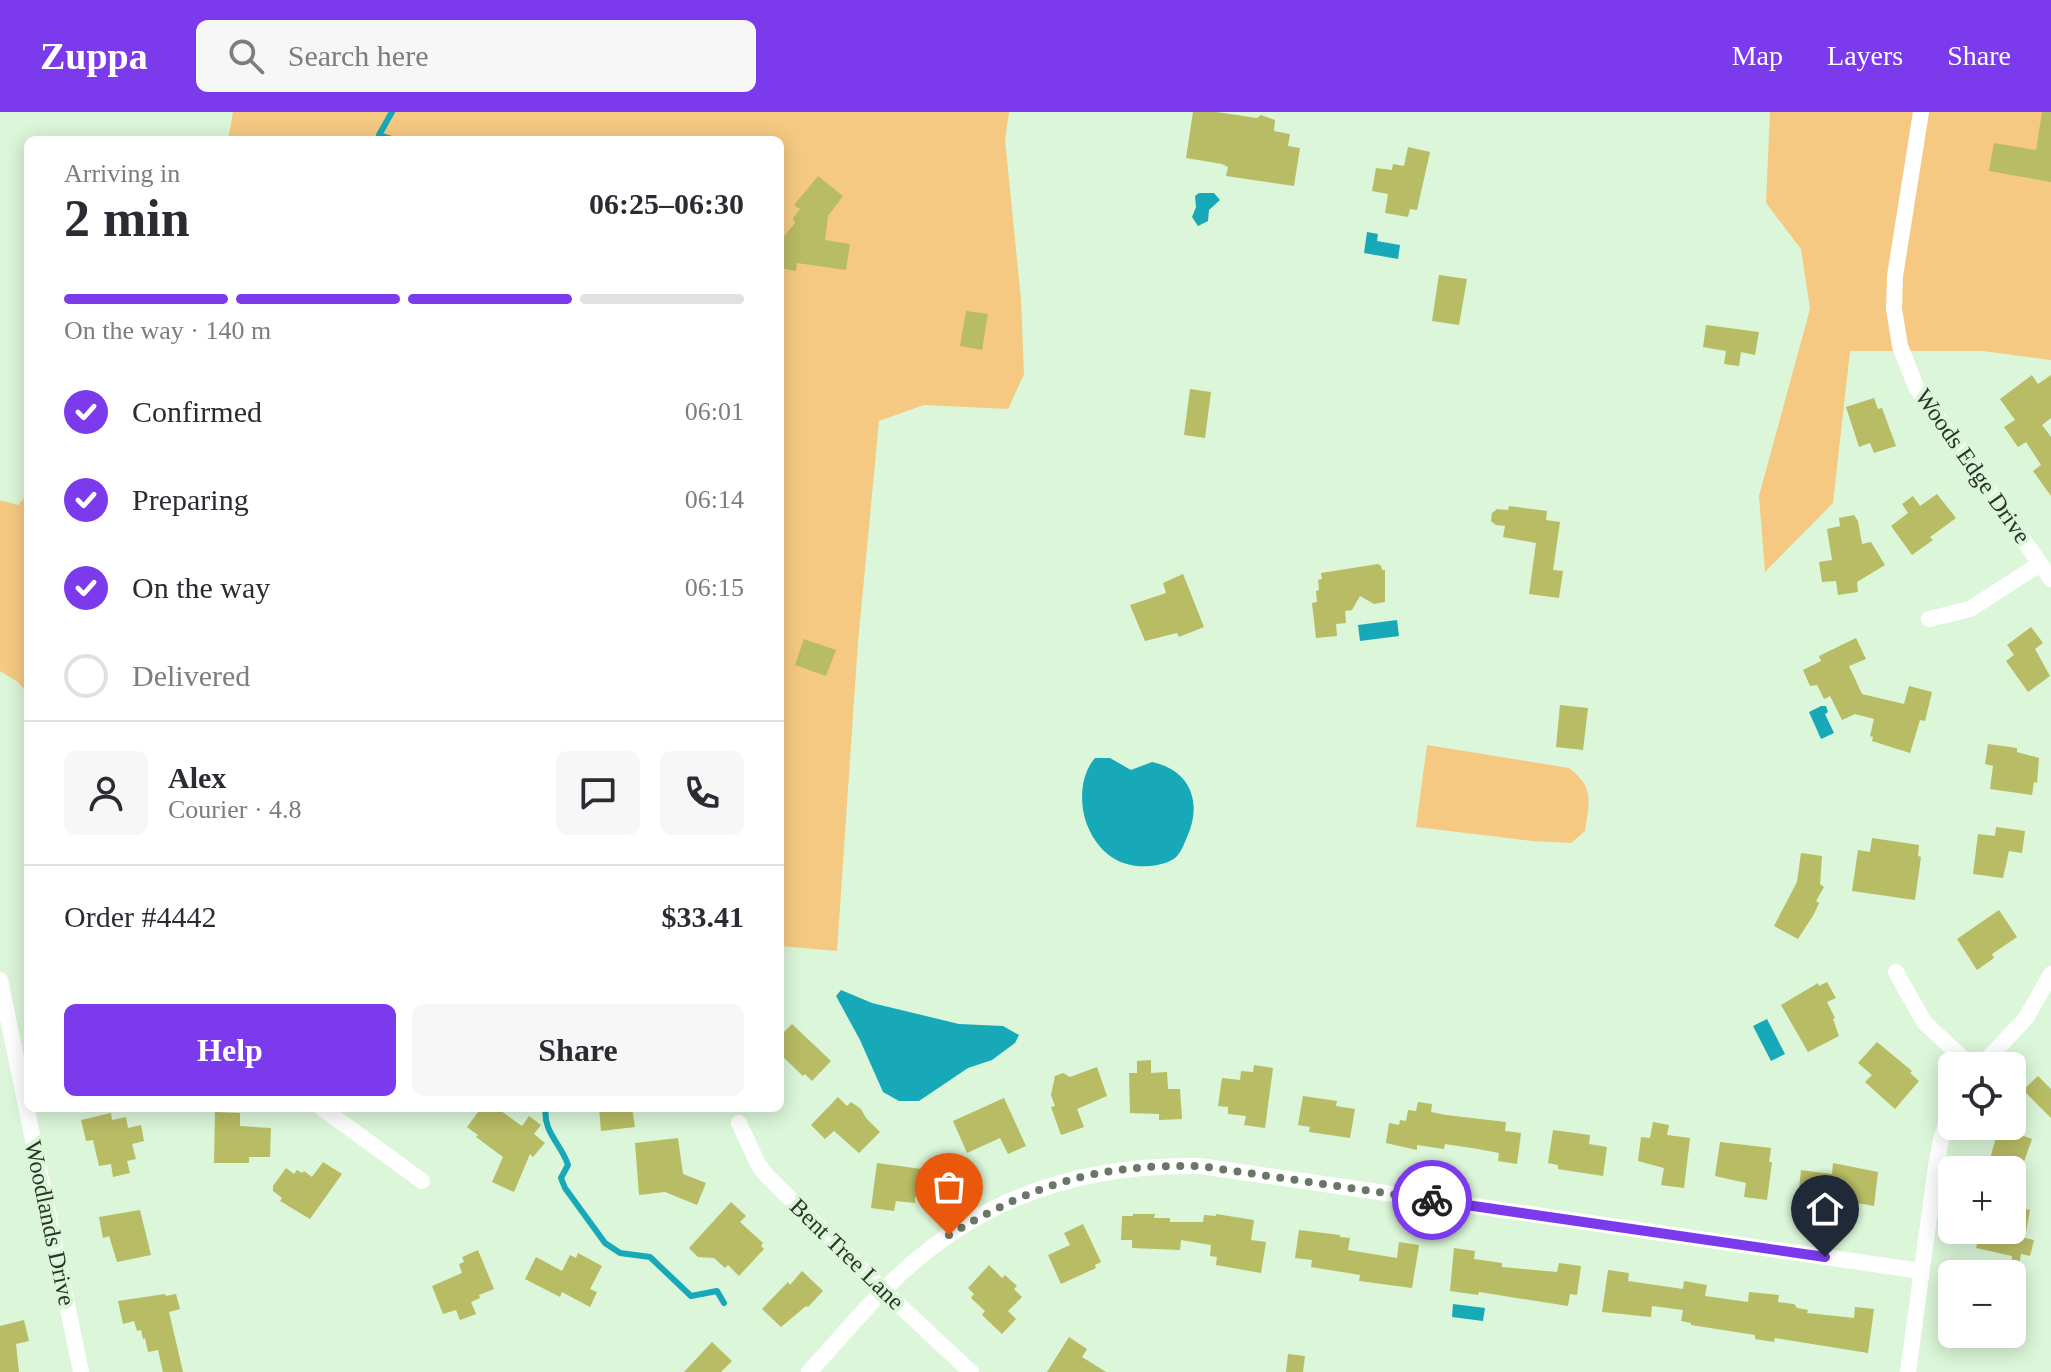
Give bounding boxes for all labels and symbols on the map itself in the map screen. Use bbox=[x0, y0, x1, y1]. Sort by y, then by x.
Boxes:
street label: Woods Edge Drive bbox=[1910, 384, 2036, 548]
street label: Woodlands Drive bbox=[20, 1138, 80, 1308]
pin bbox=[915, 1153, 983, 1235]
courier bbox=[1392, 1160, 1472, 1240]
pin bbox=[1791, 1175, 1859, 1257]
street label: Bent Tree Lane bbox=[785, 1193, 909, 1315]

